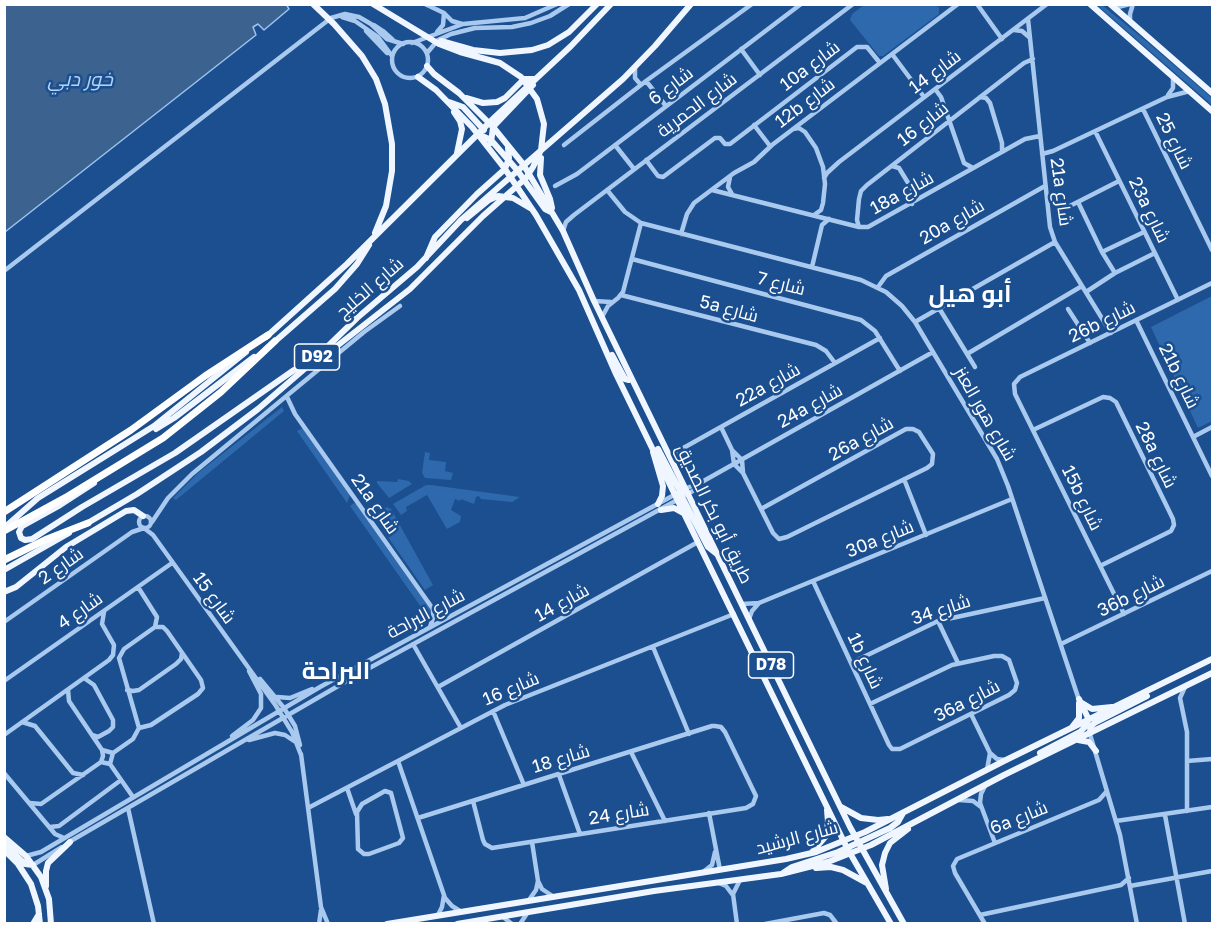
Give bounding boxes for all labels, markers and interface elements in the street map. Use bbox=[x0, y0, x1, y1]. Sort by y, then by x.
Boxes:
street label: 10a شارع bbox=[776, 36, 844, 96]
street label: شارع 14 bbox=[905, 46, 965, 98]
street label: شارع 6 bbox=[644, 62, 698, 110]
water label: خور دبي bbox=[47, 68, 113, 92]
street label: شارع الحمرية bbox=[653, 68, 741, 142]
street label: 12b شارع bbox=[771, 73, 839, 133]
street label: شارع 16 bbox=[893, 97, 953, 151]
street label: شارع 25 bbox=[1151, 109, 1197, 173]
street label: 21a شارع bbox=[1046, 156, 1076, 228]
street label: 18a شارع bbox=[866, 167, 938, 219]
street label: 23a شارع bbox=[1124, 174, 1174, 246]
street label: 20a شارع bbox=[916, 195, 988, 249]
street label: شارع الخليج bbox=[332, 253, 408, 323]
street label: شارع 7 bbox=[755, 268, 807, 300]
district label: أبو هيل bbox=[929, 280, 1011, 308]
street label: 5a شارع bbox=[697, 291, 761, 327]
street label: 26b شارع bbox=[1065, 297, 1139, 347]
street label: 21b شارع bbox=[1154, 340, 1204, 412]
road number: D92 bbox=[294, 344, 340, 370]
street label: 22a شارع bbox=[732, 358, 804, 412]
street label: شارع هور العنز bbox=[949, 363, 1021, 465]
street label: 24a شارع bbox=[774, 379, 846, 433]
street label: 26a شارع bbox=[825, 412, 897, 466]
street label: 28a شارع bbox=[1131, 418, 1181, 492]
street label: طريق أبو بكر الصديق bbox=[671, 441, 757, 587]
street label: 15b شارع bbox=[1057, 462, 1107, 534]
street label: 21a شارع bbox=[346, 470, 404, 538]
street label: 30a شارع bbox=[843, 516, 917, 562]
street label: شارع 2 bbox=[34, 543, 88, 589]
street label: شارع 15 bbox=[188, 568, 240, 628]
street label: 36b شارع bbox=[1094, 571, 1168, 621]
street label: شارع 14 bbox=[531, 579, 593, 627]
street label: شارع البراحة bbox=[383, 584, 469, 644]
street label: شارع 4 bbox=[53, 588, 107, 634]
street label: شارع 34 bbox=[909, 590, 973, 630]
street label: 1b شارع bbox=[843, 630, 887, 692]
road number: D78 bbox=[748, 652, 794, 678]
district label: البراحة bbox=[302, 657, 370, 685]
street label: شارع 16 bbox=[480, 668, 542, 710]
street label: 36a شارع bbox=[930, 675, 1004, 727]
street label: شارع 18 bbox=[530, 740, 592, 778]
street label: 6a شارع bbox=[987, 797, 1051, 839]
street label: شارع 24 bbox=[587, 799, 651, 829]
street label: شارع الرشيد bbox=[753, 817, 841, 859]

